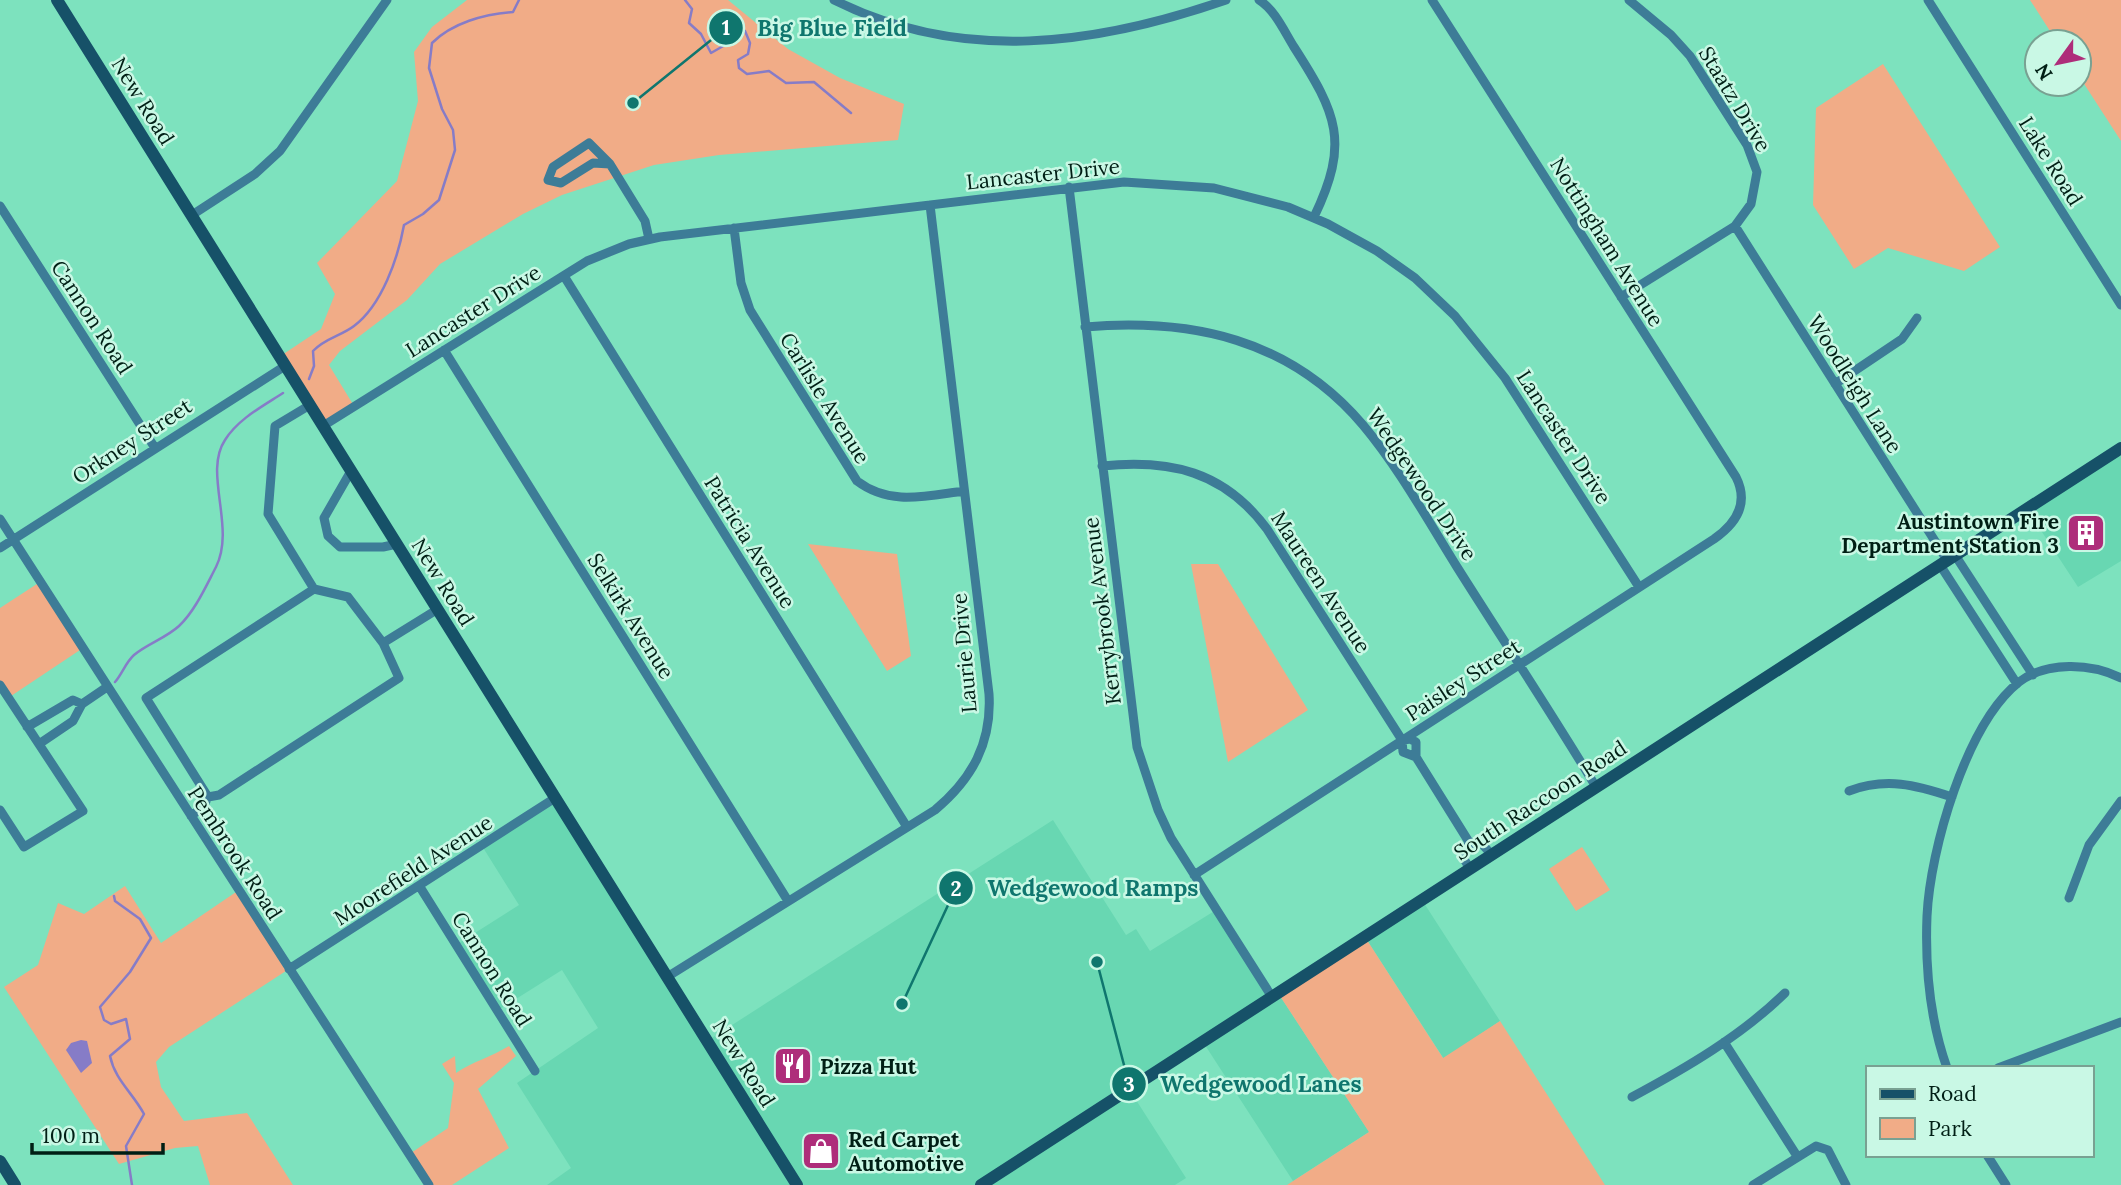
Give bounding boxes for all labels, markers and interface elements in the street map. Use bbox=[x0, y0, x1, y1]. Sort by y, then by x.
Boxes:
callout: Big Blue Field bbox=[708, 6, 921, 50]
text: Big Blue Field bbox=[757, 13, 907, 42]
text: 1 bbox=[722, 14, 730, 41]
north arrow bbox=[2023, 28, 2093, 98]
street label: Staatz Drive bbox=[1693, 41, 1777, 157]
street label: New Road bbox=[106, 52, 180, 150]
text: N bbox=[2030, 59, 2058, 85]
street label: Lake Road bbox=[2013, 111, 2089, 211]
street label: Lancaster Drive bbox=[965, 152, 1121, 196]
street label: Nottingham Avenue bbox=[1544, 152, 1670, 332]
street label: Cannon Road bbox=[45, 255, 139, 379]
street label: Lancaster Drive bbox=[400, 259, 546, 363]
street label: Woodleigh Lane bbox=[1802, 310, 1908, 458]
street label: Carlisle Avenue bbox=[774, 327, 876, 469]
street label: Lancaster Drive bbox=[1511, 365, 1617, 509]
street label: Orkney Street bbox=[67, 392, 198, 490]
street label: Wedgewood Drive bbox=[1361, 402, 1483, 566]
street label: Patricia Avenue bbox=[699, 471, 801, 613]
street label: Maureen Avenue bbox=[1265, 506, 1377, 658]
place label: Austintown Fire Department Station 3 bbox=[1841, 508, 2059, 559]
building icon: Austintown Fire Department Station 3 bbox=[2065, 512, 2107, 554]
street label: Kerrybrook Avenue bbox=[1077, 516, 1127, 706]
street label: New Road bbox=[406, 533, 480, 631]
street label: Selkirk Avenue bbox=[582, 548, 680, 684]
street label: Laurie Drive bbox=[945, 592, 983, 714]
street label: Paisley Street bbox=[1400, 632, 1527, 727]
street label: South Raccoon Road bbox=[1448, 734, 1632, 866]
street label: Pembrook Road bbox=[182, 781, 288, 925]
street label: Moorefield Avenue bbox=[329, 809, 497, 931]
callout: Wedgewood Ramps bbox=[939, 866, 1213, 910]
text: Wedgewood Ramps bbox=[987, 873, 1199, 902]
text: 2 bbox=[950, 875, 962, 902]
street label: Cannon Road bbox=[446, 907, 538, 1031]
street label: New Road bbox=[707, 1014, 781, 1112]
restaurant icon: Pizza Hut bbox=[772, 1045, 814, 1087]
place label: Pizza Hut bbox=[820, 1053, 917, 1080]
callout: Wedgewood Lanes bbox=[1112, 1062, 1376, 1106]
legend bbox=[1866, 1066, 2093, 1157]
text: Wedgewood Lanes bbox=[1160, 1069, 1362, 1098]
text: 3 bbox=[1123, 1071, 1135, 1098]
text: Road bbox=[1928, 1080, 1977, 1107]
scale bar bbox=[32, 1112, 163, 1156]
text: Park bbox=[1928, 1115, 1972, 1142]
text: 100 m bbox=[42, 1122, 100, 1149]
place label: Red Carpet Automotive bbox=[848, 1126, 964, 1177]
shop icon: Red Carpet Automotive bbox=[800, 1130, 842, 1172]

